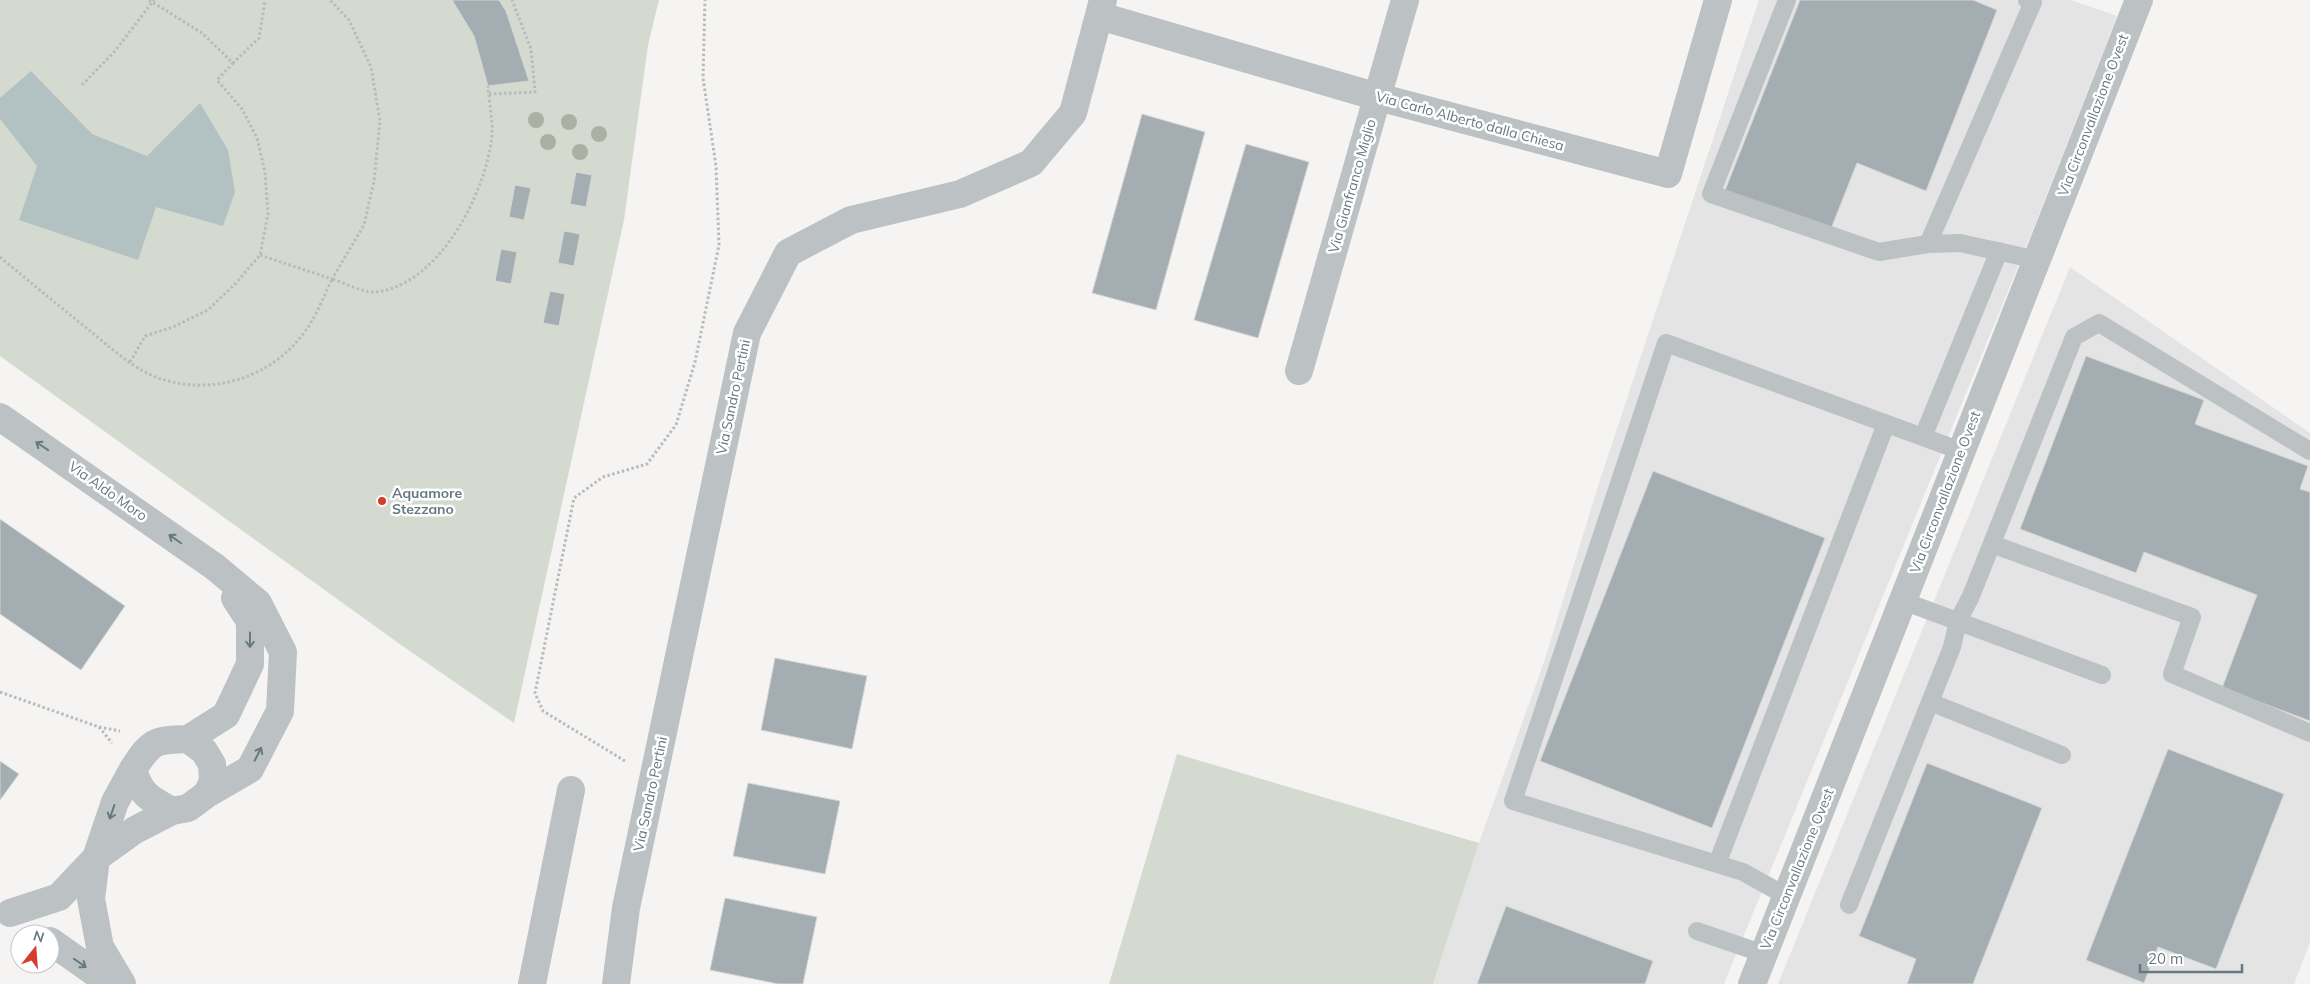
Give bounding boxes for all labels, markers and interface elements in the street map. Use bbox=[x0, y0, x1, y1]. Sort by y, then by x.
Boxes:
street label: Via Circonvallazione Ovest bbox=[2054, 31, 2132, 199]
street label: Via Carlo Alberto dalla Chiesa bbox=[1374, 87, 1566, 155]
street label: Via Gianfranco Miglio bbox=[1324, 117, 1380, 255]
street label: Via Sandro Pertini bbox=[712, 338, 754, 456]
street label: Via Circonvallazione Ovest bbox=[1906, 408, 1984, 576]
one-way arrow bbox=[35, 440, 49, 451]
street label: Via Aldo Moro bbox=[65, 457, 151, 525]
place label: Aquamore Stezzano bbox=[392, 484, 462, 518]
marker: Aquamore Stezzano bbox=[376, 495, 388, 507]
one-way arrow bbox=[168, 534, 182, 544]
one-way arrow bbox=[245, 632, 255, 648]
street label: Via Sandro Pertini bbox=[629, 735, 671, 853]
one-way arrow bbox=[254, 747, 263, 762]
street label: Via Circonvallazione Ovest bbox=[1756, 786, 1838, 952]
one-way arrow bbox=[106, 804, 116, 820]
north arrow bbox=[10, 924, 60, 974]
text: N bbox=[31, 926, 46, 947]
scale bar bbox=[2140, 942, 2242, 974]
text: 20 m bbox=[2148, 949, 2183, 968]
one-way arrow bbox=[73, 957, 87, 968]

